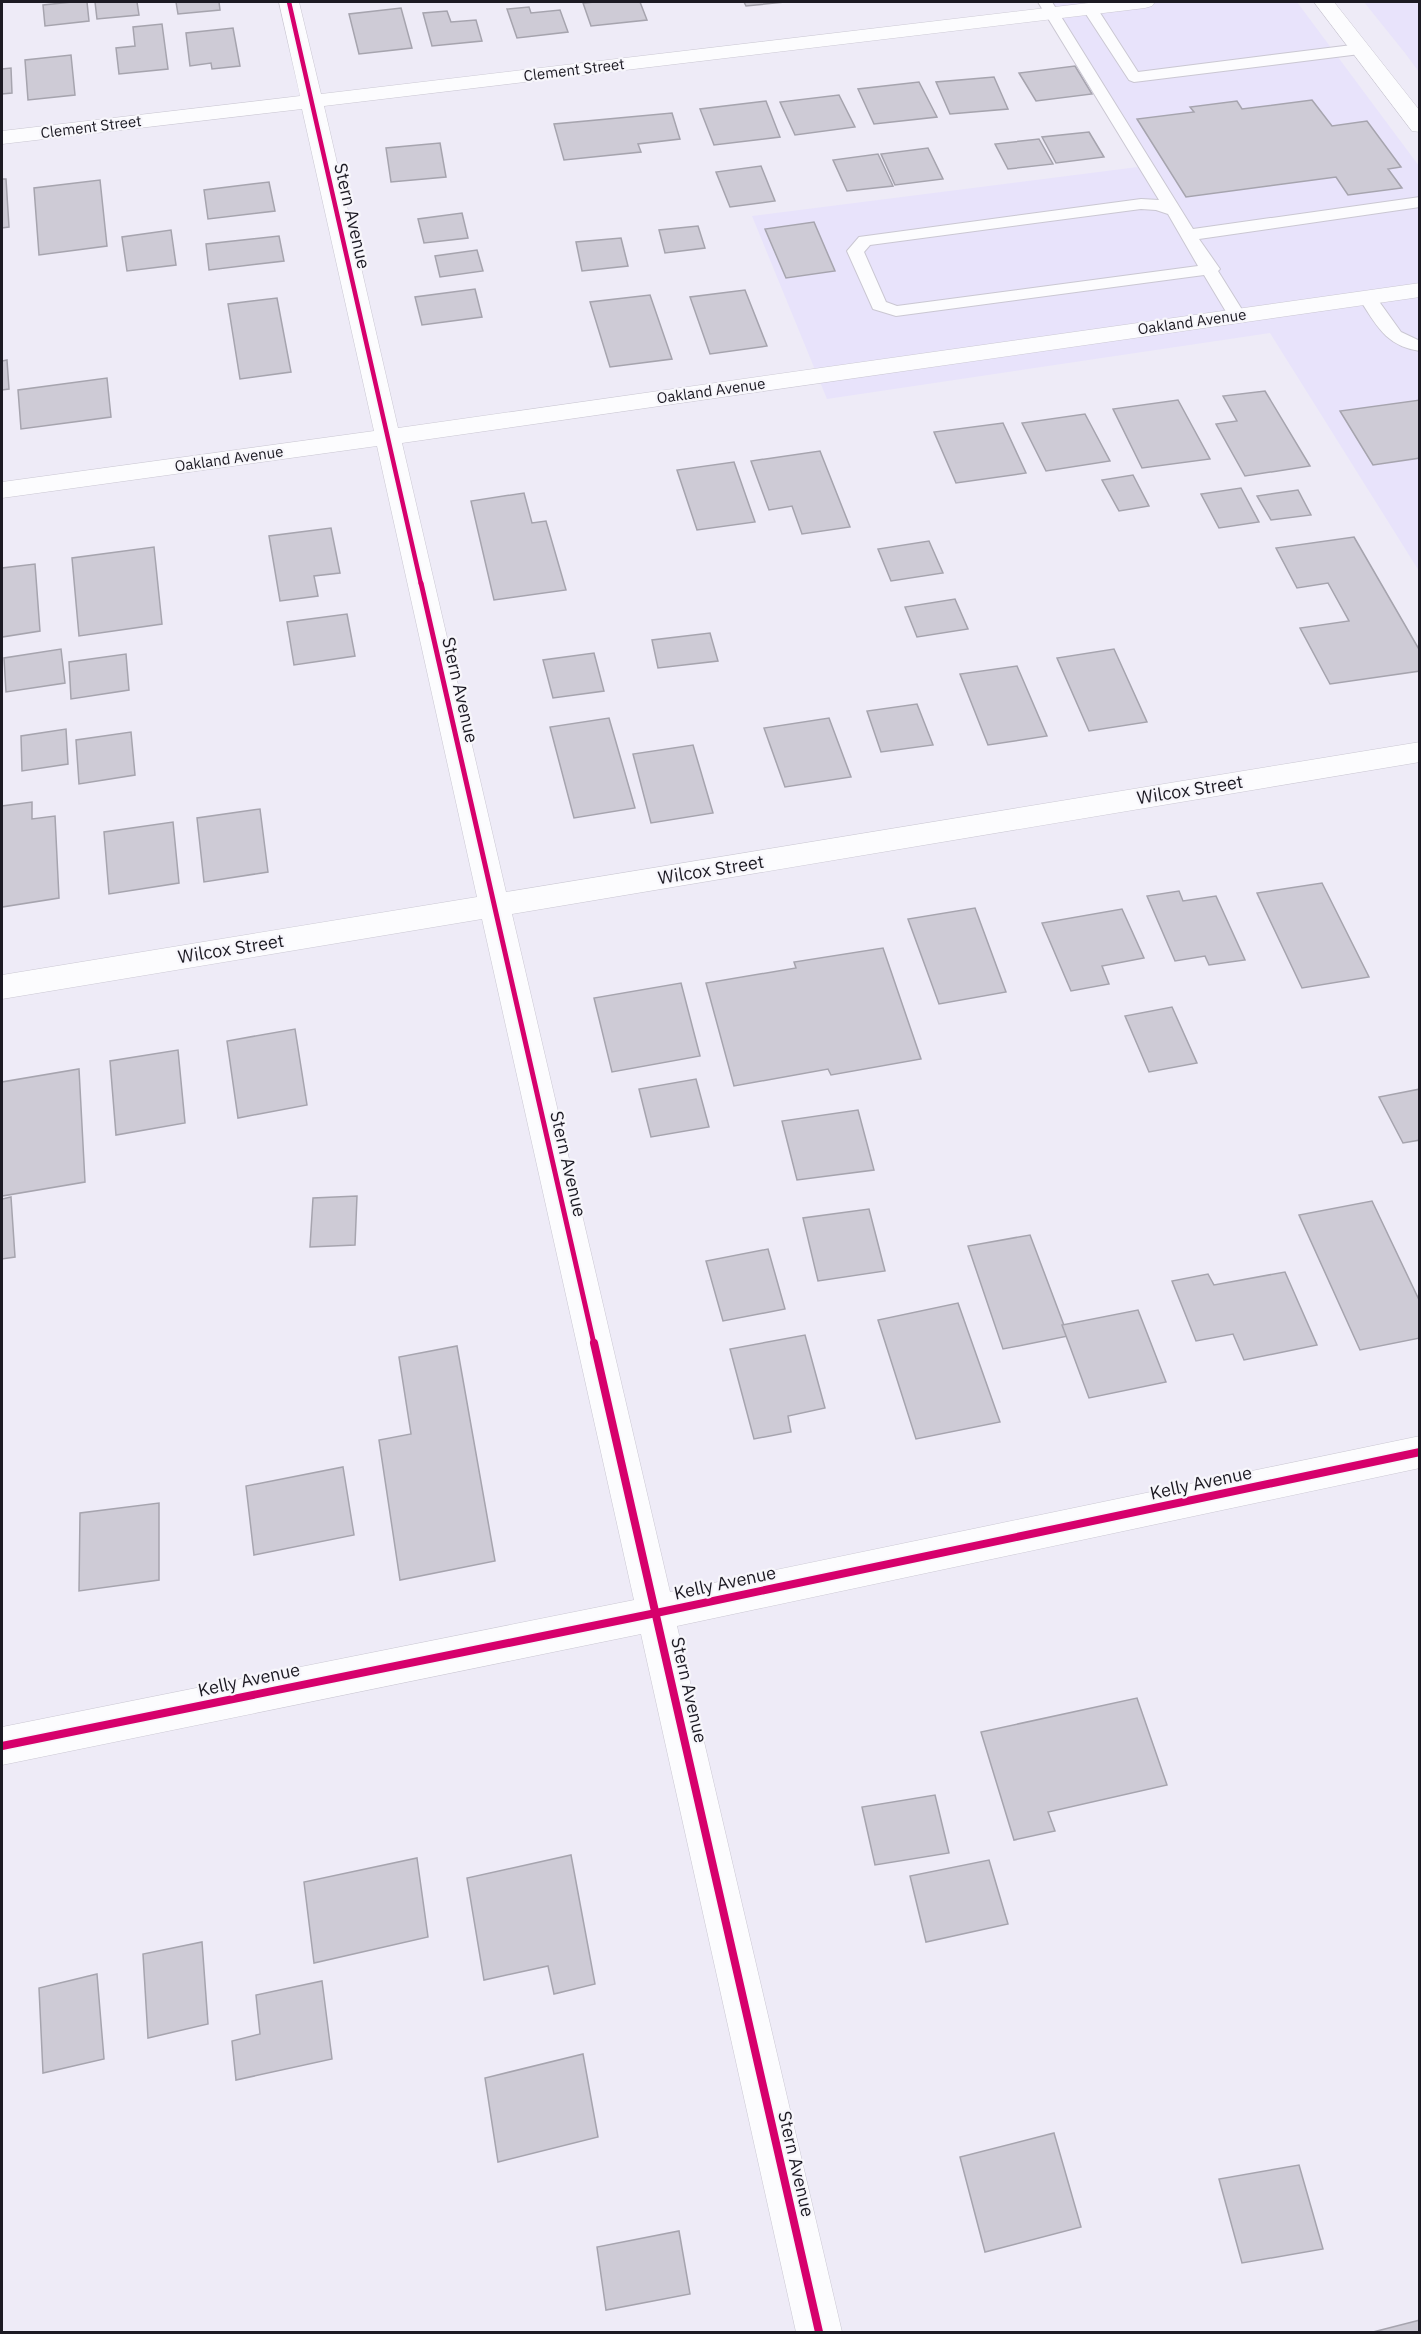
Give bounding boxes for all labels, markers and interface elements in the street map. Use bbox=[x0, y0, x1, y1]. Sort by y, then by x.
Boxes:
street label: Clement Street bbox=[522, 54, 625, 85]
street label: Clement Street bbox=[39, 111, 142, 142]
street label: Stern Avenue bbox=[329, 161, 376, 271]
street label: Oakland Avenue bbox=[1136, 304, 1247, 339]
street label: Oakland Avenue bbox=[655, 373, 766, 408]
street label: Oakland Avenue bbox=[173, 441, 284, 476]
street label: Stern Avenue bbox=[437, 635, 484, 745]
street label: Wilcox Street bbox=[1135, 770, 1245, 809]
street label: Wilcox Street bbox=[656, 850, 766, 889]
street label: Wilcox Street bbox=[176, 929, 286, 968]
street label: Stern Avenue bbox=[545, 1109, 592, 1219]
street label: Kelly Avenue bbox=[1148, 1460, 1254, 1505]
street label: Kelly Avenue bbox=[672, 1560, 778, 1605]
street label: Stern Avenue bbox=[666, 1635, 713, 1745]
street label: Kelly Avenue bbox=[196, 1657, 302, 1702]
street label: Stern Avenue bbox=[773, 2109, 820, 2219]

